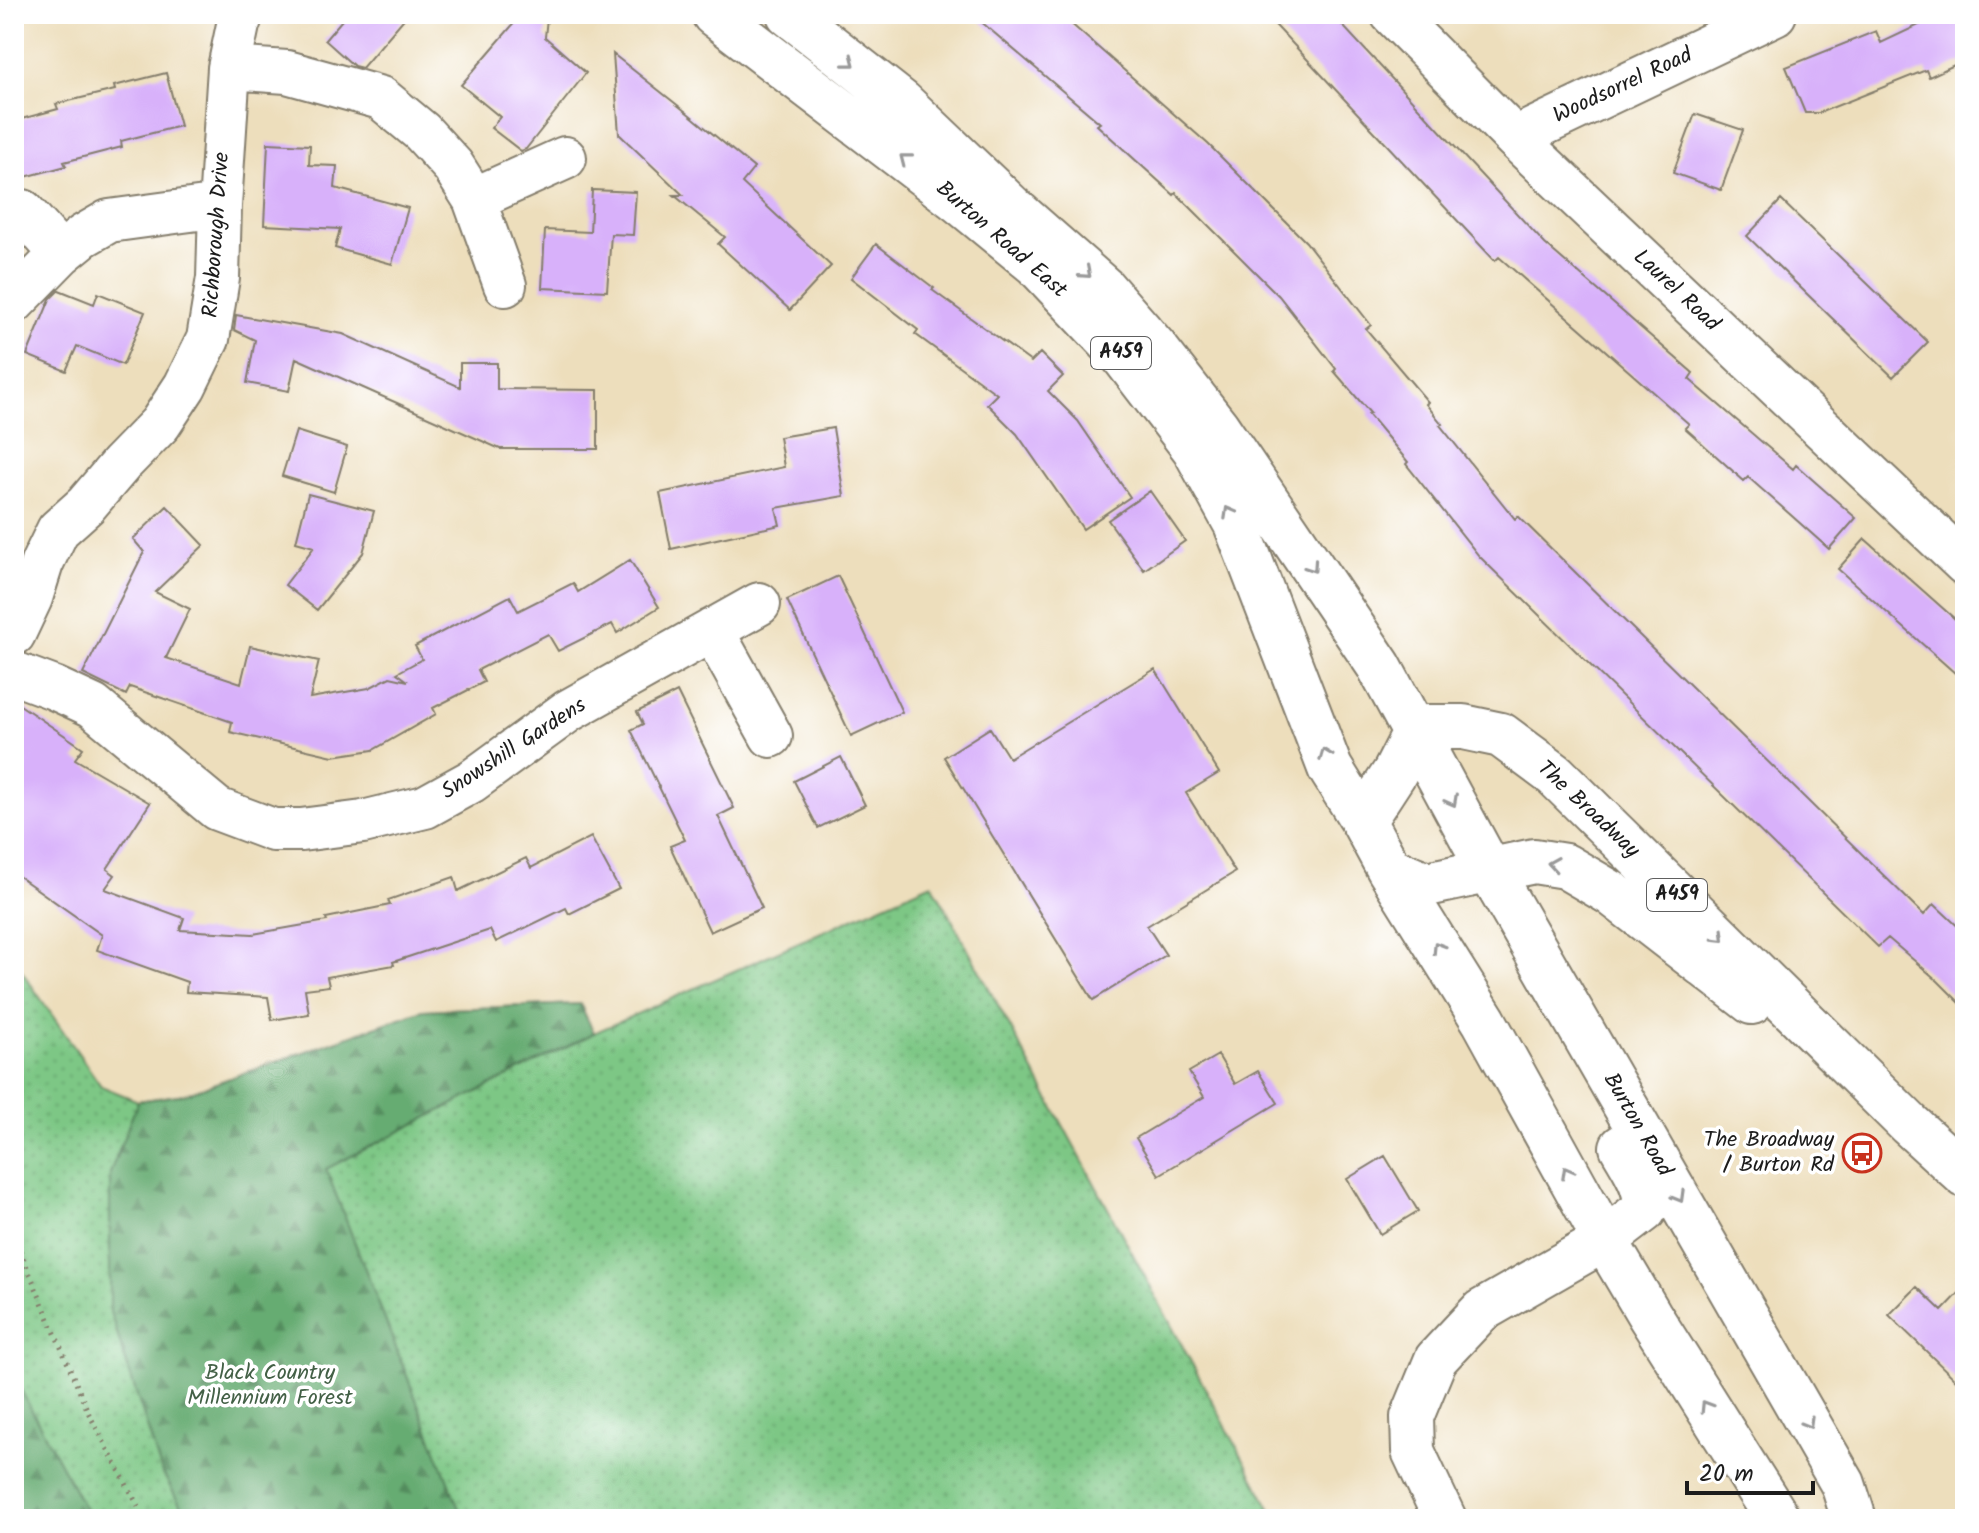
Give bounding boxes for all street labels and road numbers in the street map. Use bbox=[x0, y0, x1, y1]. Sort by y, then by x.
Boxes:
street label: Woodsorrel Road bbox=[1548, 38, 1699, 134]
street label: Richborough Drive bbox=[194, 151, 240, 319]
street label: Burton Road East bbox=[927, 173, 1075, 308]
street label: Laurel Road bbox=[1624, 241, 1728, 341]
road number: A459 bbox=[1091, 337, 1151, 369]
street label: Snowshill Gardens bbox=[434, 688, 594, 809]
street label: The Broadway bbox=[1528, 753, 1648, 868]
road number: A459 bbox=[1647, 879, 1707, 911]
street label: Burton Road bbox=[1593, 1066, 1681, 1184]

